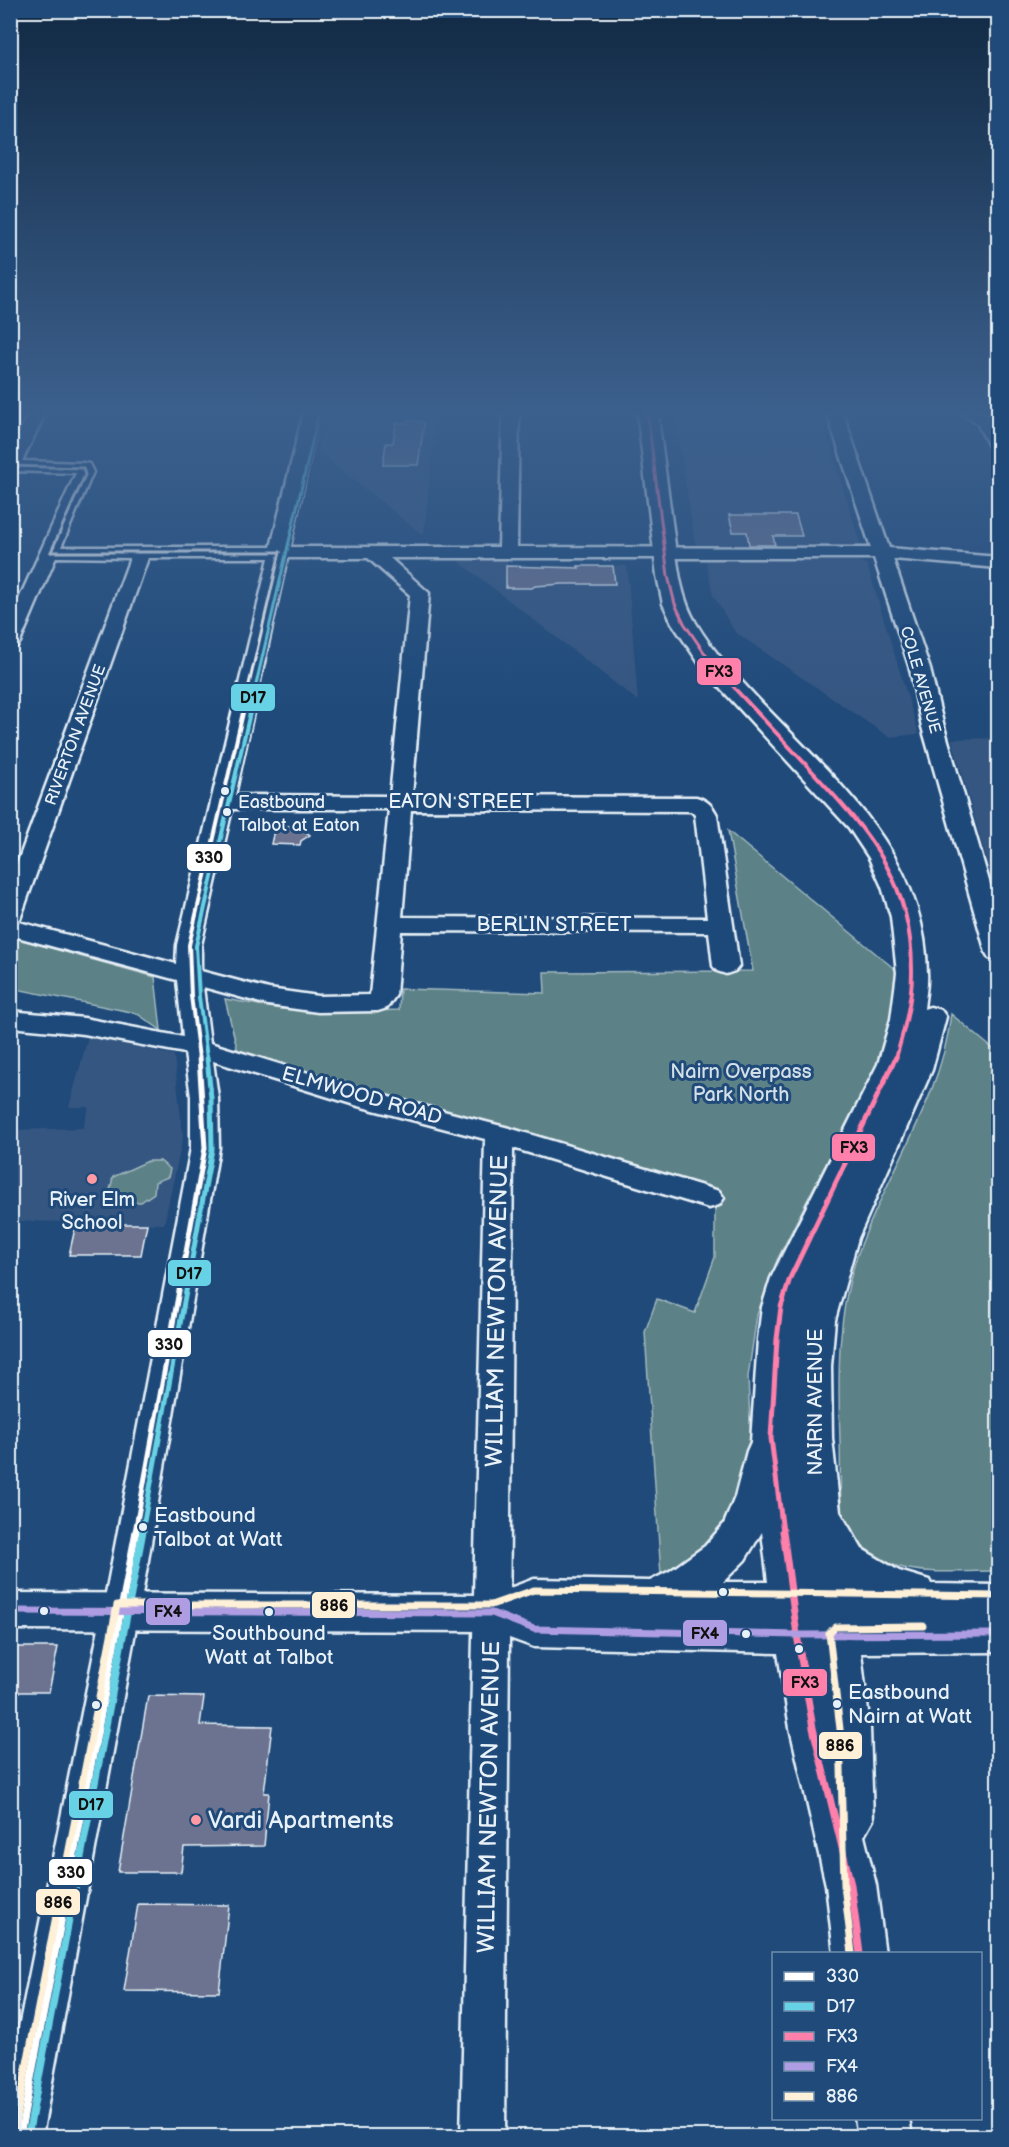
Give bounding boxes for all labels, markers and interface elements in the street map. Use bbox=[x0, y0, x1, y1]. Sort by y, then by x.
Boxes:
street label: COLE AVENUE bbox=[896, 624, 944, 736]
line badge: FX3 bbox=[696, 657, 742, 686]
street label: RIVERTON AVENUE bbox=[42, 662, 110, 808]
text: FX3 bbox=[705, 663, 733, 682]
line badge: D17 bbox=[230, 683, 276, 712]
text: D17 bbox=[240, 689, 267, 708]
unlabelled marker bbox=[219, 785, 231, 797]
street label: EATON STREET bbox=[388, 790, 534, 814]
place label: Eastbound Talbot at Eaton bbox=[238, 792, 360, 836]
marker: Eastbound Talbot at Eaton bbox=[221, 806, 233, 818]
line badge: 330 bbox=[186, 843, 232, 872]
text: 330 bbox=[195, 849, 223, 868]
street label: BERLIN STREET bbox=[476, 913, 632, 937]
park label: Nairn Overpass Park North bbox=[670, 1060, 812, 1107]
street label: ELMWOOD ROAD bbox=[279, 1062, 445, 1130]
line badge: FX3 bbox=[831, 1133, 876, 1162]
text: FX3 bbox=[840, 1139, 868, 1158]
street label: WILLIAM NEWTON AVENUE bbox=[480, 1155, 514, 1467]
marker: River Elm School bbox=[85, 1172, 99, 1186]
place label: River Elm School bbox=[49, 1188, 135, 1235]
line badge: D17 bbox=[167, 1259, 212, 1287]
text: D17 bbox=[176, 1265, 203, 1284]
street label: NAIRN AVENUE bbox=[804, 1328, 828, 1476]
line badge: 330 bbox=[147, 1329, 192, 1358]
text: 330 bbox=[155, 1336, 183, 1355]
place label: Eastbound Talbot at Watt bbox=[154, 1503, 283, 1552]
marker: Eastbound Talbot at Watt bbox=[137, 1521, 149, 1533]
unlabelled marker bbox=[717, 1586, 729, 1598]
line badge: 886 bbox=[311, 1591, 356, 1619]
line badge: FX4 bbox=[145, 1597, 191, 1626]
text: 886 bbox=[320, 1597, 349, 1616]
text: FX4 bbox=[154, 1603, 183, 1622]
unlabelled marker bbox=[38, 1605, 50, 1617]
marker: Southbound Watt at Talbot bbox=[263, 1606, 275, 1618]
line badge: FX4 bbox=[682, 1619, 728, 1647]
place label: Southbound Watt at Talbot bbox=[205, 1621, 334, 1670]
text: FX4 bbox=[691, 1625, 720, 1644]
unlabelled marker bbox=[740, 1628, 752, 1640]
street label: WILLIAM NEWTON AVENUE bbox=[472, 1641, 506, 1953]
unlabelled marker bbox=[793, 1643, 805, 1655]
line badge: FX3 bbox=[782, 1668, 828, 1697]
text: FX3 bbox=[791, 1674, 819, 1693]
place label: Eastbound Nairn at Watt bbox=[848, 1680, 972, 1729]
marker: Eastbound Nairn at Watt bbox=[831, 1698, 843, 1710]
unlabelled marker bbox=[90, 1699, 102, 1711]
line badge: 886 bbox=[818, 1731, 863, 1760]
text: 886 bbox=[826, 1737, 855, 1756]
line badge: D17 bbox=[68, 1790, 114, 1819]
text: D17 bbox=[78, 1796, 105, 1815]
place label: Vardi Apartments bbox=[208, 1806, 394, 1835]
marker: Vardi Apartments bbox=[189, 1813, 203, 1827]
line badge: 330 bbox=[48, 1858, 93, 1886]
text: 330 bbox=[57, 1864, 85, 1883]
line badge: 886 bbox=[35, 1888, 81, 1916]
text: 886 bbox=[44, 1894, 73, 1913]
legend bbox=[772, 1952, 982, 2120]
text: 330 bbox=[826, 1966, 859, 1987]
text: D17 bbox=[826, 1996, 855, 2017]
text: FX3 bbox=[826, 2026, 858, 2047]
text: FX4 bbox=[826, 2056, 858, 2077]
text: 886 bbox=[826, 2086, 858, 2107]

